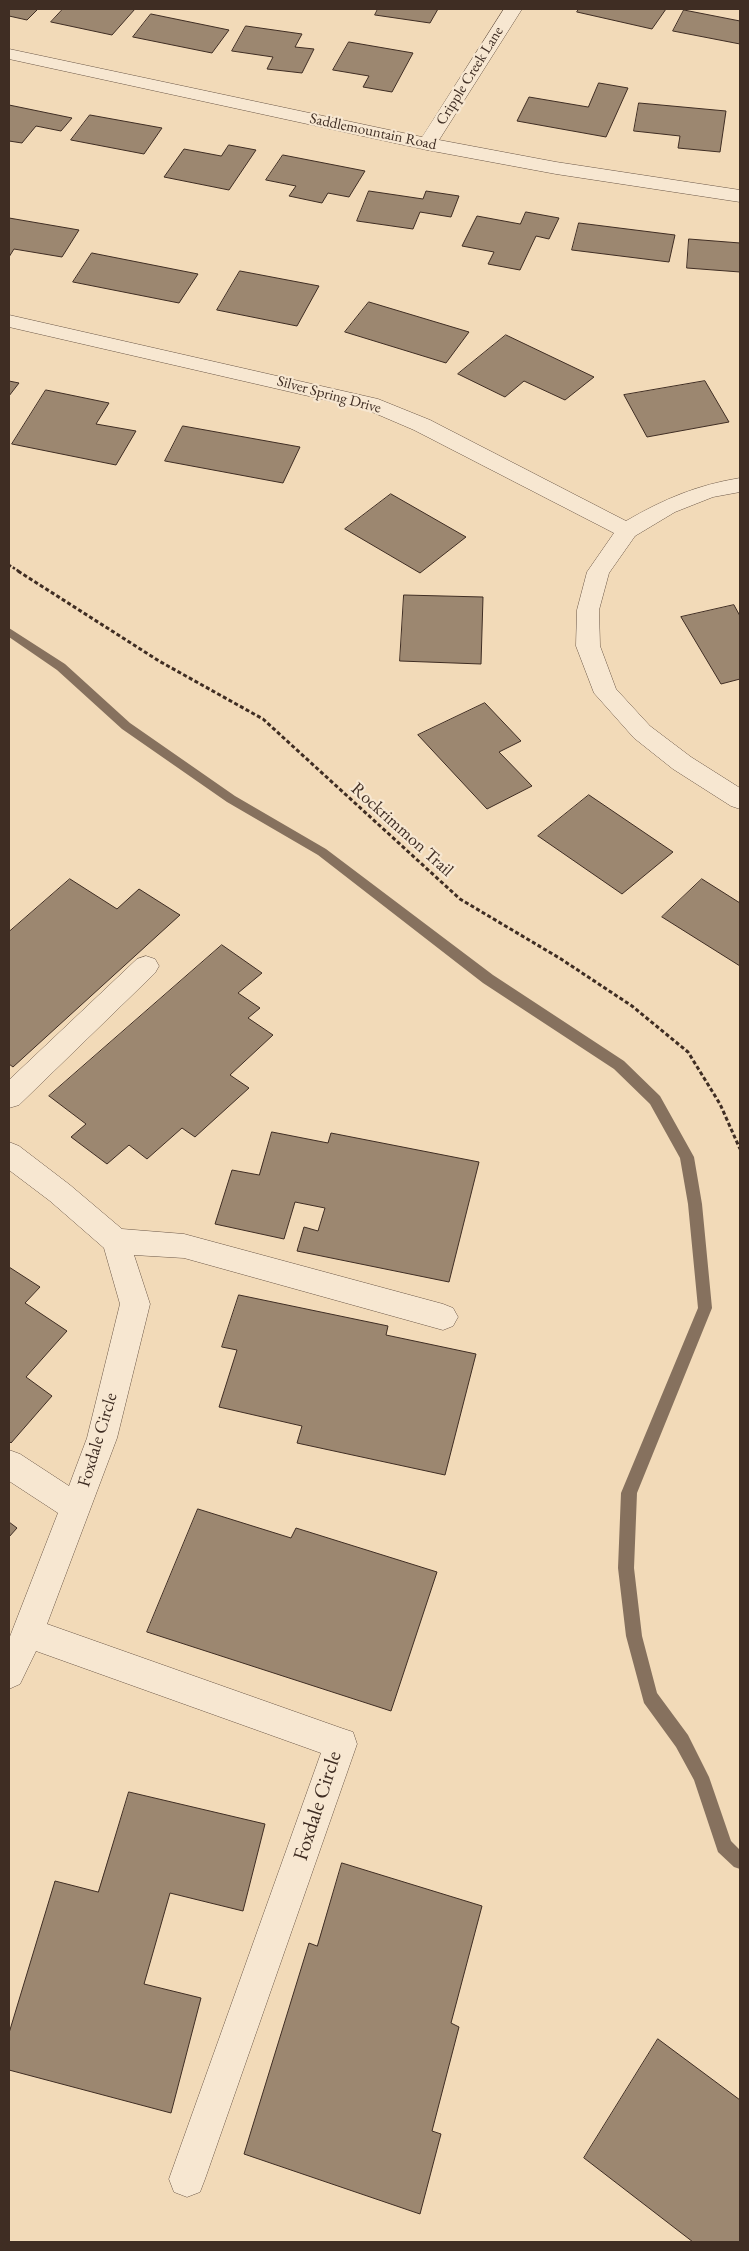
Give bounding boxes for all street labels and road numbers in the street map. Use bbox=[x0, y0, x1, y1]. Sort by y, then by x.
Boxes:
street label: Cripple Creek Lane bbox=[432, 23, 508, 129]
street label: Saddlemountain Road bbox=[308, 110, 438, 154]
street label: Silver Spring Drive bbox=[275, 372, 383, 418]
street label: Rockrimmon Trail bbox=[346, 778, 458, 882]
street label: Foxdale Circle bbox=[73, 1390, 123, 1490]
street label: Foxdale Circle bbox=[288, 1748, 348, 1864]

